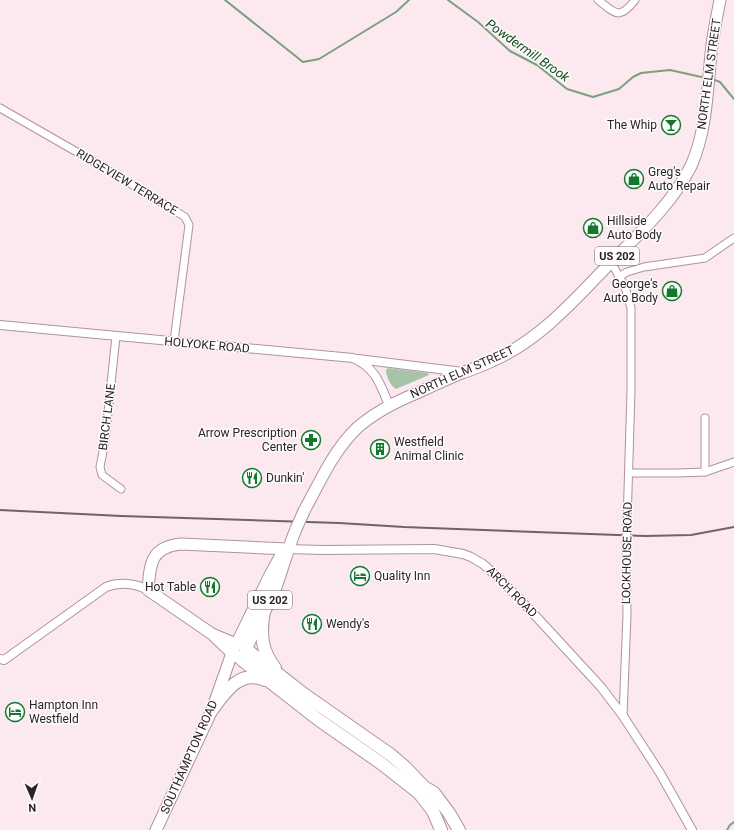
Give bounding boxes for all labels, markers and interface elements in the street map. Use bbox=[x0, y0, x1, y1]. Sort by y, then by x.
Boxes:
water label: Powdermill Brook bbox=[483, 16, 573, 85]
street label: NORTH ELM STREET bbox=[694, 18, 724, 130]
bar icon: The Whip bbox=[660, 114, 682, 136]
place label: The Whip bbox=[607, 118, 657, 132]
street label: RIDGEVIEW TERRACE bbox=[74, 146, 180, 218]
place label: Greg's Auto Repair bbox=[648, 165, 710, 193]
shop icon: Greg's Auto Repair bbox=[623, 168, 645, 190]
place label: Hillside Auto Body bbox=[607, 214, 662, 242]
shop icon: Hillside Auto Body bbox=[582, 217, 604, 239]
road number: US 202 bbox=[595, 247, 639, 265]
place label: George's Auto Body bbox=[603, 277, 658, 305]
shop icon: George's Auto Body bbox=[661, 280, 683, 302]
street label: HOLYOKE ROAD bbox=[164, 334, 250, 356]
street label: NORTH ELM STREET bbox=[408, 343, 516, 401]
street label: BIRCH LANE bbox=[96, 383, 118, 451]
place label: Arrow Prescription Center bbox=[198, 426, 297, 454]
pharmacy icon: Arrow Prescription Center bbox=[300, 429, 322, 451]
place label: Westfield Animal Clinic bbox=[394, 435, 464, 463]
building icon: Westfield Animal Clinic bbox=[369, 438, 391, 460]
restaurant icon: Dunkin' bbox=[241, 467, 263, 489]
place label: Dunkin' bbox=[266, 471, 304, 485]
street label: LOCKHOUSE ROAD bbox=[619, 502, 635, 604]
street label: ARCH ROAD bbox=[484, 564, 540, 620]
hotel icon: Quality Inn bbox=[349, 565, 371, 587]
place label: Quality Inn bbox=[374, 569, 430, 583]
restaurant icon: Hot Table bbox=[199, 576, 221, 598]
place label: Hot Table bbox=[145, 580, 196, 594]
road number: US 202 bbox=[248, 591, 292, 609]
restaurant icon: Wendy's bbox=[301, 613, 323, 635]
place label: Wendy's bbox=[326, 617, 370, 631]
place label: Hampton Inn Westfield bbox=[29, 698, 98, 726]
street label: SOUTHAMPTON ROAD bbox=[158, 698, 220, 816]
hotel icon: Hampton Inn Westfield bbox=[4, 701, 26, 723]
north arrow bbox=[12, 778, 52, 818]
text: N bbox=[28, 801, 36, 814]

